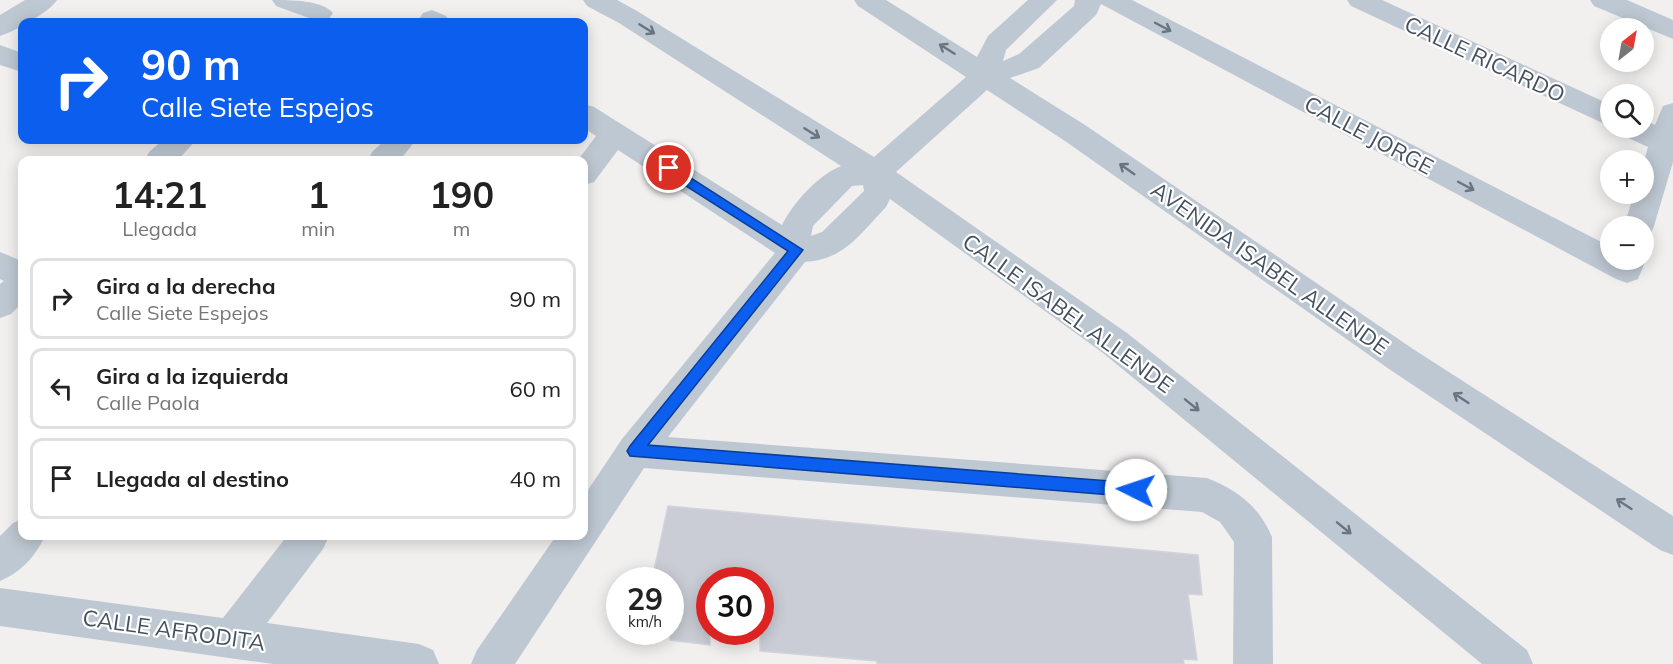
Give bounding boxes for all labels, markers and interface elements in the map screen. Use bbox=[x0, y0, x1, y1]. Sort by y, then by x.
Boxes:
street label: CALLE RICARDO bbox=[1400, 10, 1570, 108]
north arrow bbox=[1600, 18, 1654, 72]
map controls bbox=[1600, 18, 1654, 270]
one-way arrow bbox=[1154, 21, 1171, 33]
one-way arrow bbox=[638, 23, 655, 35]
text: 90 m bbox=[141, 38, 241, 91]
icon: right bbox=[42, 42, 120, 120]
one-way arrow bbox=[939, 43, 956, 55]
button: search bbox=[1600, 84, 1654, 138]
street label: CALLE JORGE bbox=[1300, 89, 1438, 181]
text: Calle Siete Espejos bbox=[141, 90, 374, 124]
one-way arrow bbox=[803, 127, 820, 139]
pin bbox=[643, 142, 694, 193]
button: + bbox=[1600, 150, 1654, 204]
icon: arrive bbox=[652, 151, 685, 184]
one-way arrow bbox=[1119, 163, 1136, 175]
text: 14:21 bbox=[112, 172, 207, 217]
text: 1 bbox=[307, 172, 329, 217]
text: 190 bbox=[429, 172, 494, 217]
street label: AVENIDA ISABEL ALLENDE bbox=[1146, 175, 1394, 361]
one-way arrow bbox=[1457, 180, 1475, 192]
text: Llegada bbox=[122, 216, 197, 241]
text: min bbox=[301, 216, 335, 241]
text: m bbox=[453, 216, 470, 241]
button: − bbox=[1600, 216, 1654, 270]
street label: CALLE ISABEL ALLENDE bbox=[957, 227, 1179, 399]
text: Gira a la derecha bbox=[96, 272, 276, 300]
icon: right bbox=[45, 282, 78, 315]
text: 90 m bbox=[510, 285, 561, 313]
text: Calle Siete Espejos bbox=[96, 300, 269, 325]
text: Gira a la izquierda bbox=[96, 362, 289, 390]
icon: left bbox=[45, 372, 78, 405]
text: 60 m bbox=[510, 375, 561, 403]
text: Calle Paola bbox=[96, 390, 200, 415]
one-way arrow bbox=[1453, 391, 1470, 403]
one-way arrow bbox=[1184, 398, 1199, 412]
position arrow bbox=[1104, 458, 1168, 522]
icon: arrive bbox=[45, 462, 78, 495]
text: Llegada al destino bbox=[96, 465, 289, 493]
text: 40 m bbox=[510, 465, 561, 493]
one-way arrow bbox=[1616, 498, 1633, 510]
one-way arrow bbox=[1336, 521, 1352, 534]
speed limit sign: 30 bbox=[696, 567, 774, 645]
text: 29 bbox=[627, 580, 663, 618]
street label: CALLE AFRODITA bbox=[81, 603, 267, 657]
text: km/h bbox=[628, 612, 662, 631]

